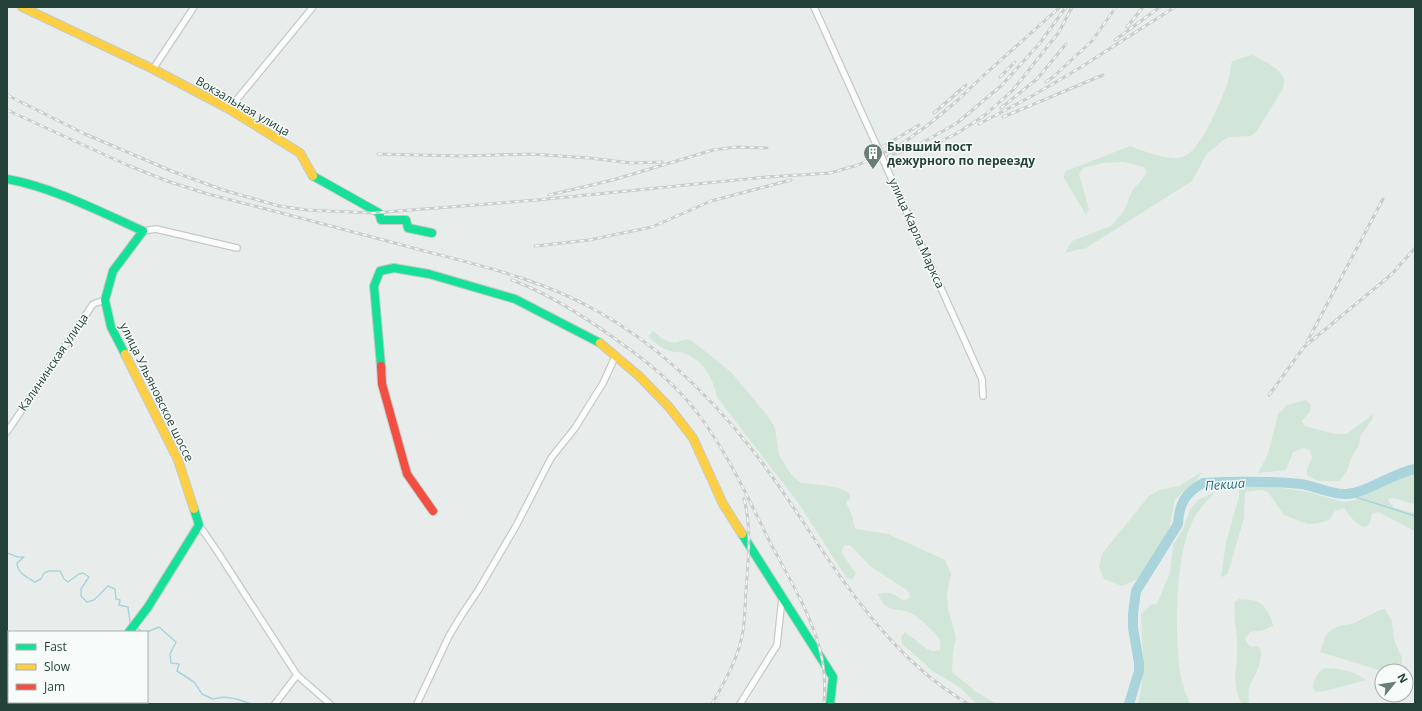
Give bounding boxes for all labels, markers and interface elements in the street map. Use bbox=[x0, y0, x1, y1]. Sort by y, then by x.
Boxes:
street label: Вокзальная улица bbox=[193, 72, 293, 140]
place label: Бывший пост дежурного по переезду bbox=[887, 138, 1035, 169]
building icon: Бывший пост дежурного по переезду bbox=[862, 142, 884, 170]
street label: улица Карла Маркса bbox=[885, 175, 949, 291]
street label: Калининская улица bbox=[14, 310, 92, 414]
street label: улица Ульяновское шоссе bbox=[116, 320, 198, 465]
water label: Пекша bbox=[1204, 474, 1246, 494]
legend bbox=[8, 631, 148, 703]
text: Fast bbox=[44, 638, 67, 655]
text: Slow bbox=[44, 658, 71, 675]
north arrow bbox=[1374, 663, 1414, 703]
text: N bbox=[1394, 670, 1412, 685]
text: Jam bbox=[43, 678, 65, 695]

